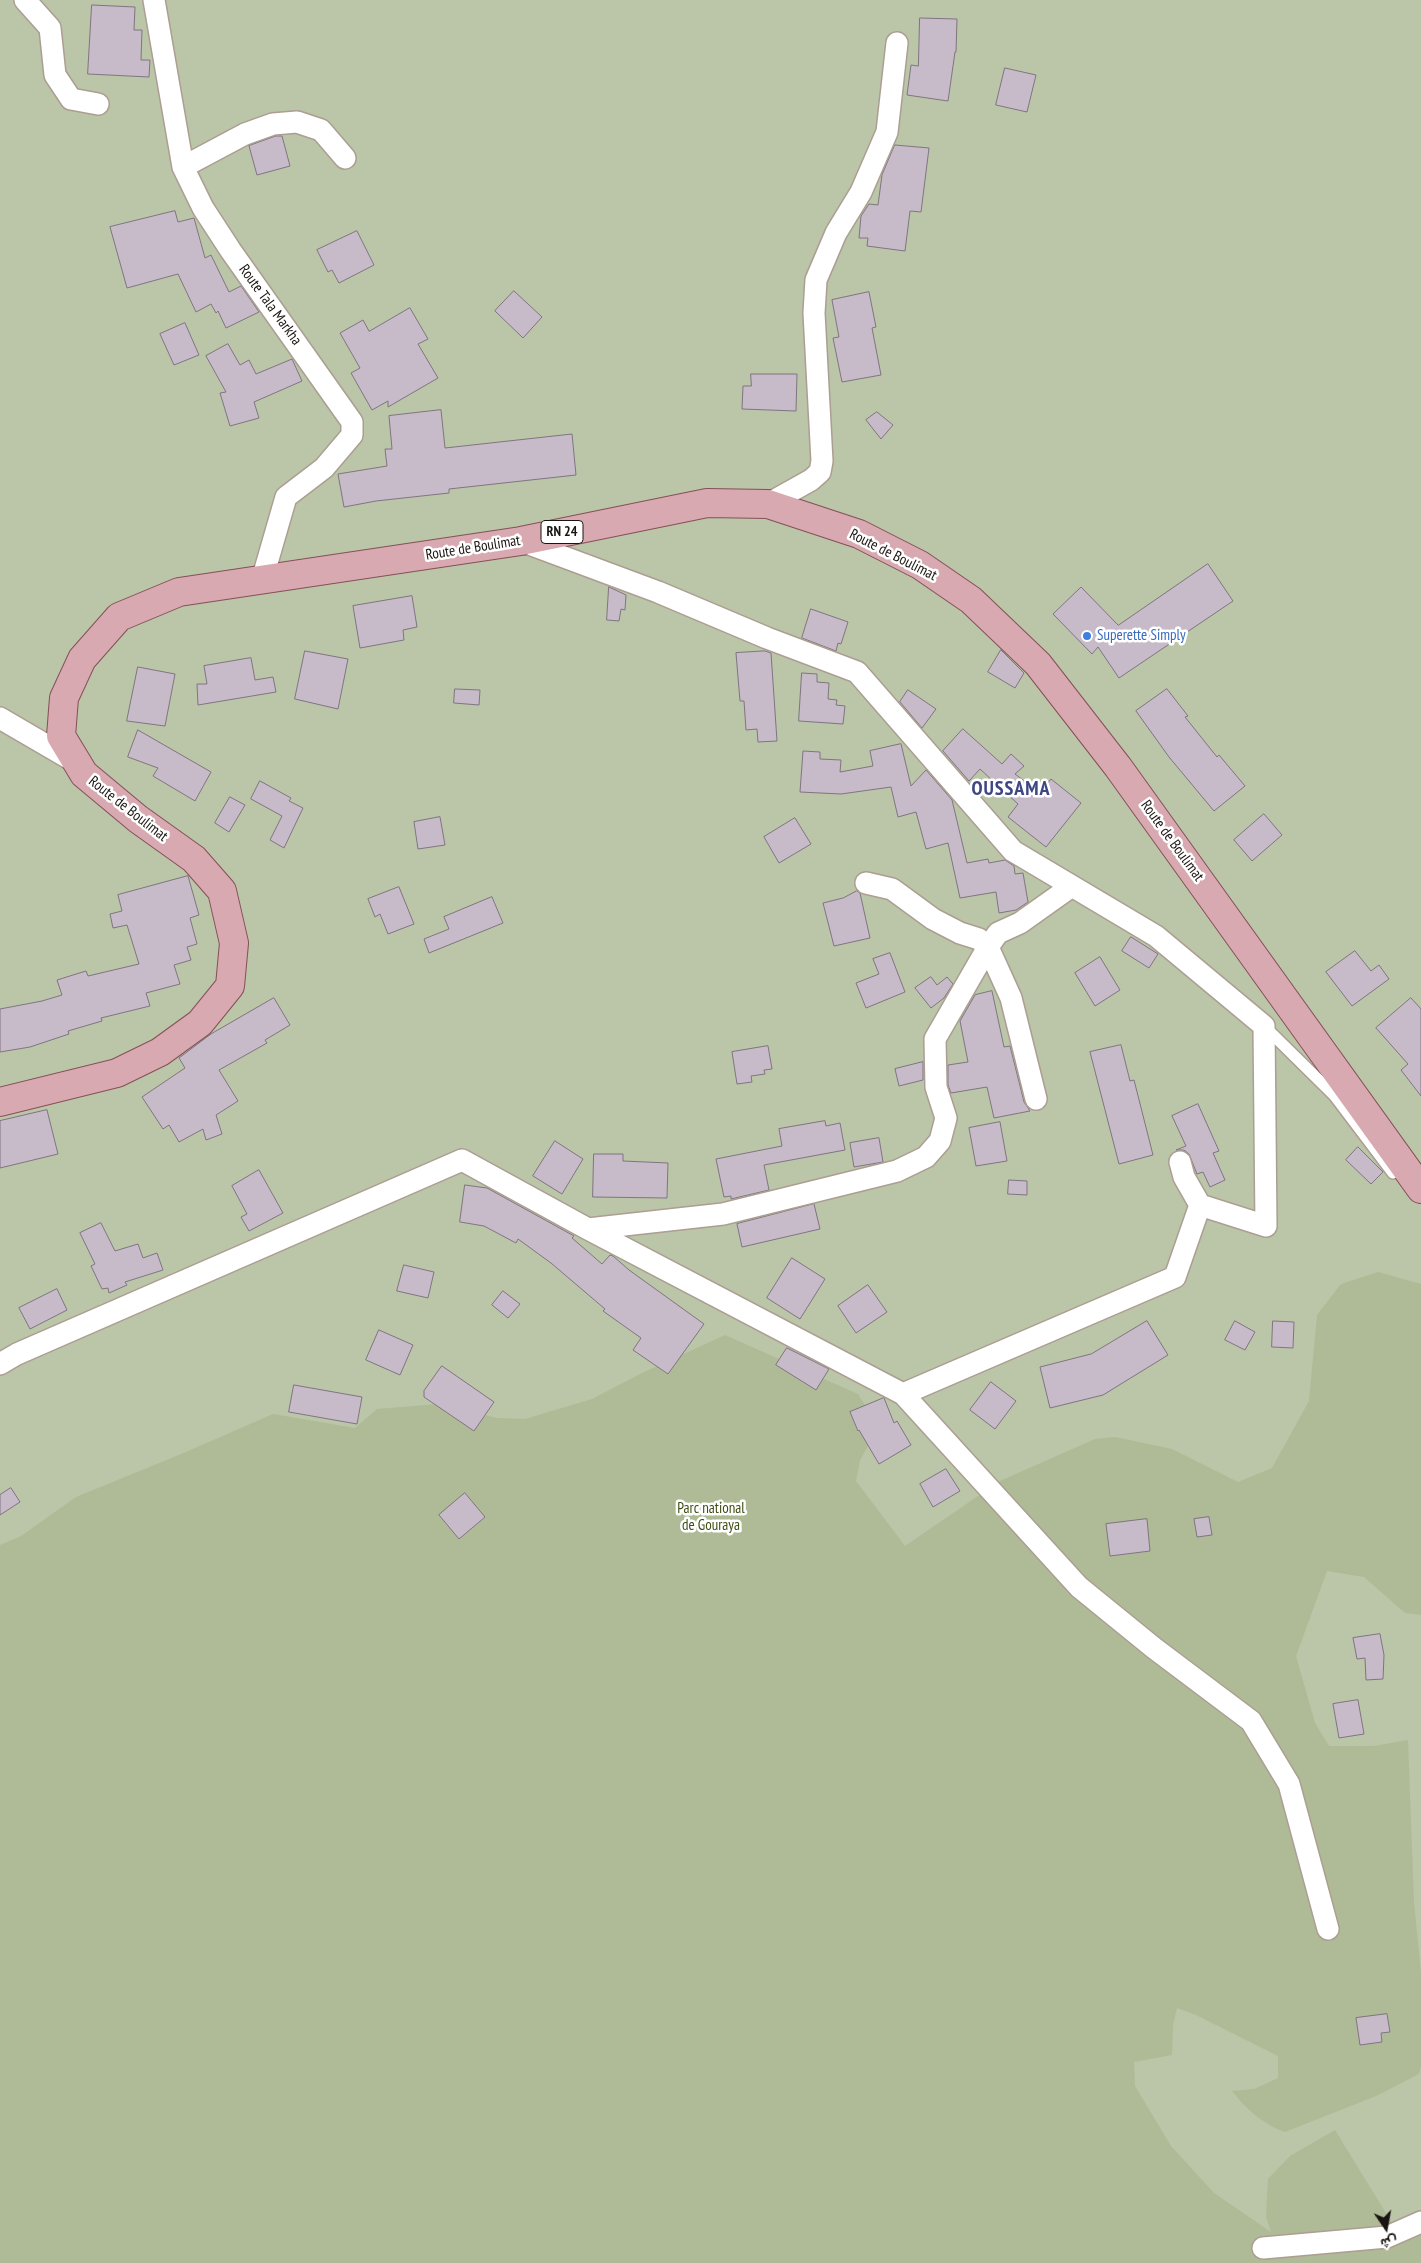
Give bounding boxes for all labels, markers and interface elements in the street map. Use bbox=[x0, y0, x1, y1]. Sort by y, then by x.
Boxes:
street label: Route Tala Markha bbox=[235, 261, 305, 349]
road number: RN 24 bbox=[541, 520, 583, 544]
street label: Route de Boulimat bbox=[846, 525, 940, 585]
street label: Route de Boulimat bbox=[424, 532, 522, 564]
place label: Superette Simply bbox=[1097, 627, 1186, 645]
marker: Superette Simply bbox=[1081, 630, 1093, 642]
street label: Route de Boulimat bbox=[85, 772, 171, 846]
district label: OUSSAMA bbox=[971, 777, 1051, 801]
street label: Route de Boulimat bbox=[1137, 797, 1207, 885]
park label: Parc national de Gouraya bbox=[677, 1500, 745, 1535]
north arrow bbox=[1361, 2203, 1411, 2253]
text: ش bbox=[1379, 2232, 1399, 2253]

